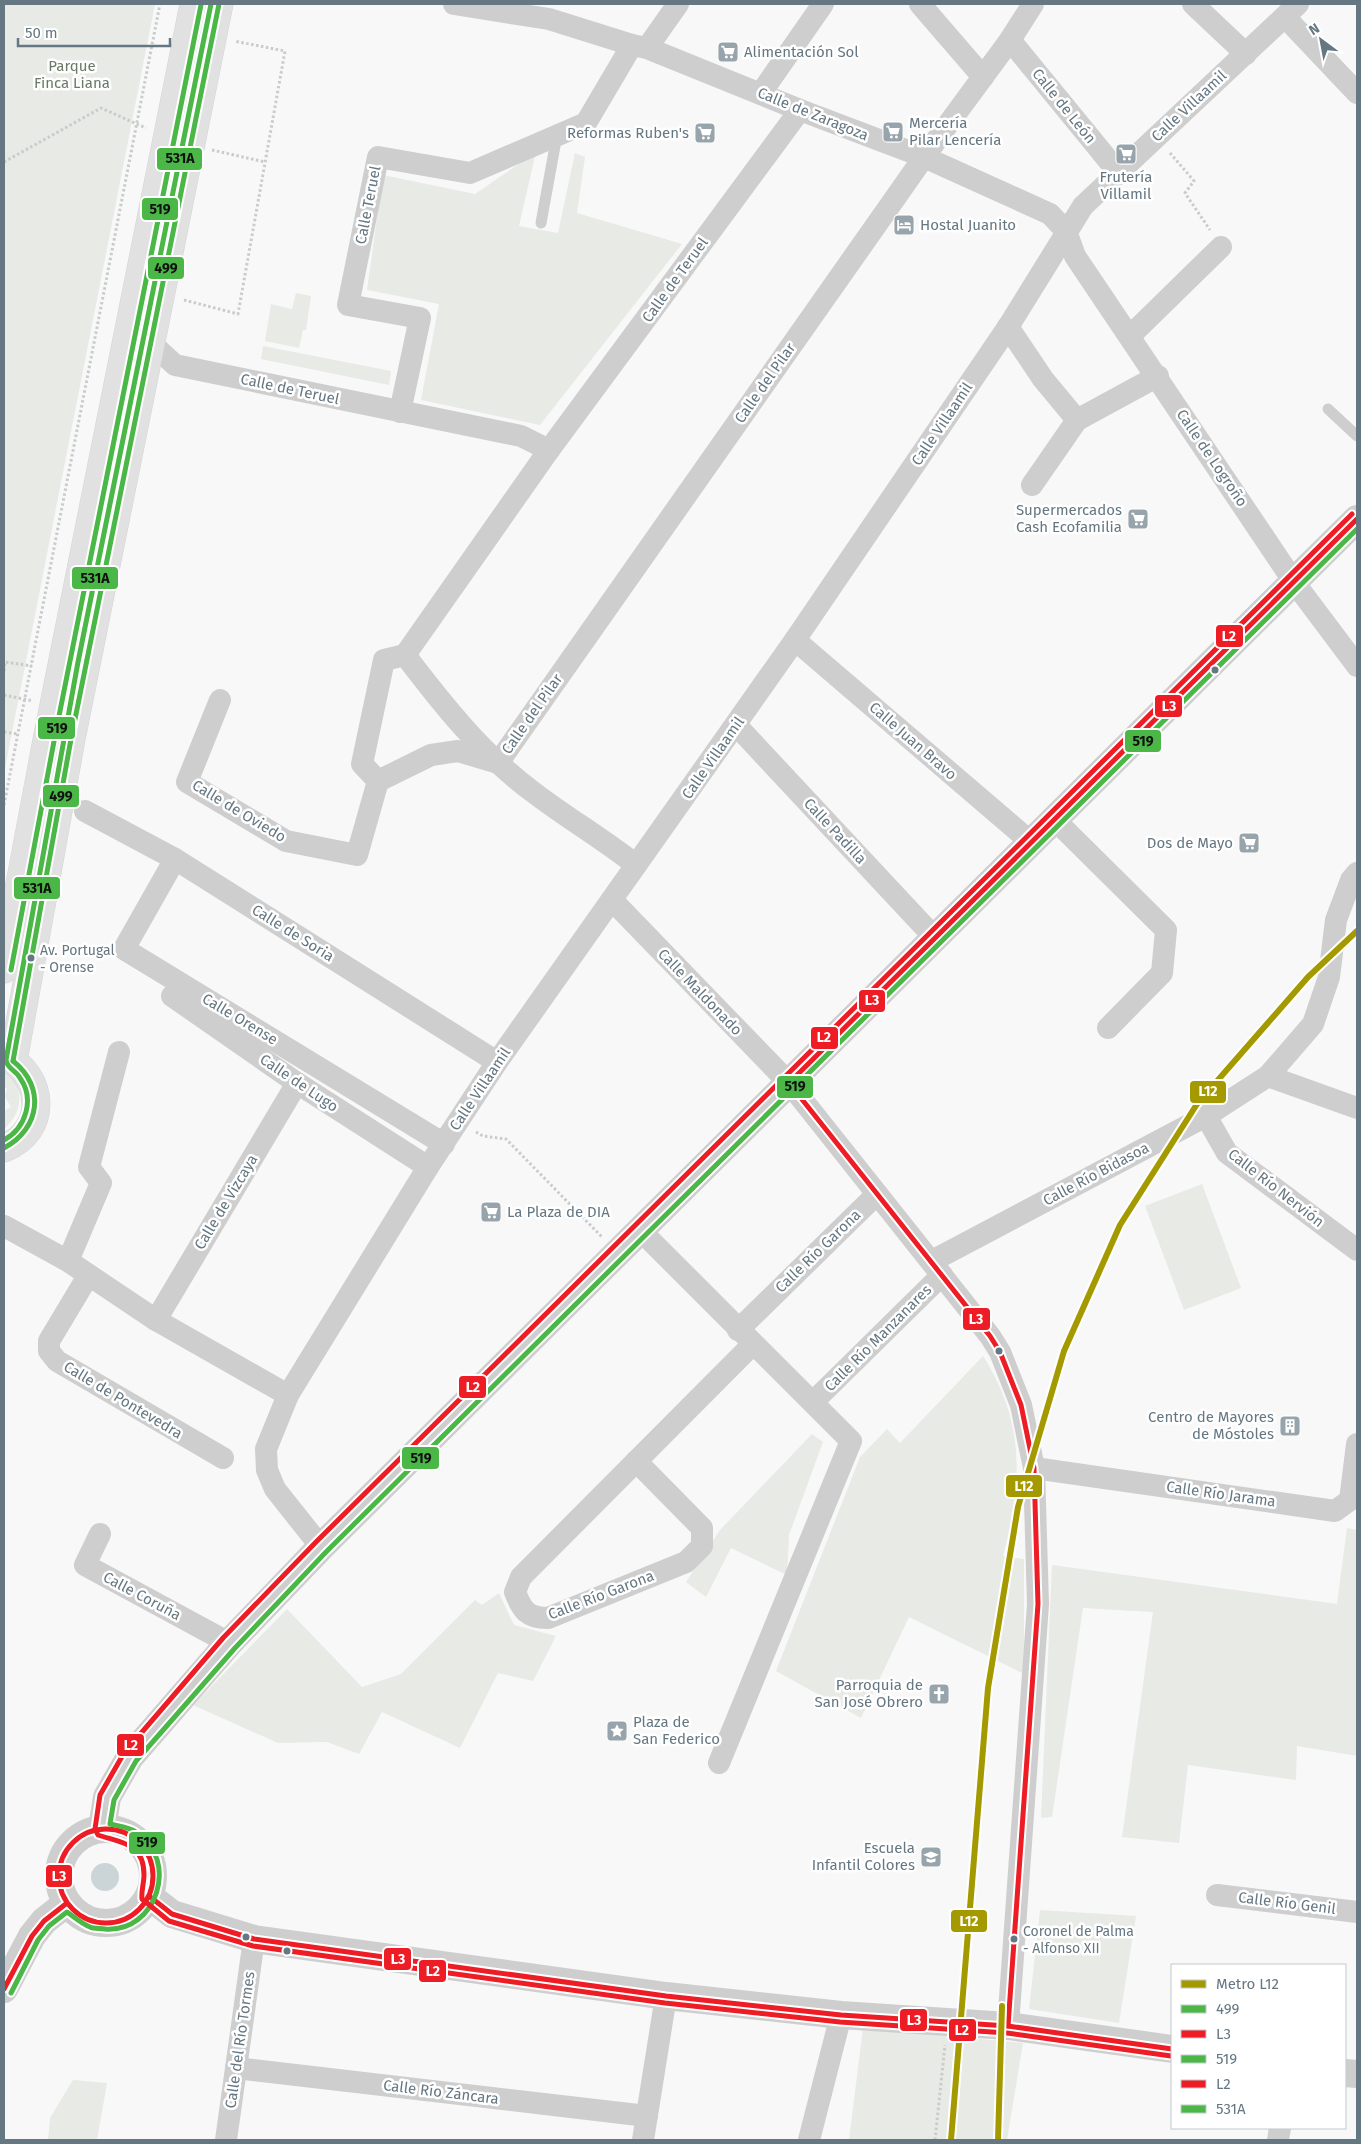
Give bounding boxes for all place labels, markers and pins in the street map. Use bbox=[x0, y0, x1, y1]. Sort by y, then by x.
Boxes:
supermarket icon: Alimentación Sol bbox=[716, 40, 740, 64]
place label: Alimentación Sol bbox=[744, 43, 859, 61]
place label: Mercería Pilar Lencería bbox=[909, 114, 1001, 149]
supermarket icon: Mercería Pilar Lencería bbox=[881, 120, 905, 144]
supermarket icon: Reformas Ruben's bbox=[693, 121, 717, 145]
place label: Reformas Ruben's bbox=[567, 124, 689, 142]
supermarket icon: Frutería Villamil bbox=[1114, 142, 1138, 166]
place label: Frutería Villamil bbox=[1100, 168, 1152, 203]
hotel icon: Hostal Juanito bbox=[892, 213, 916, 237]
place label: Hostal Juanito bbox=[920, 216, 1016, 234]
place label: Supermercados Cash Ecofamilia bbox=[1016, 501, 1122, 536]
supermarket icon: Supermercados Cash Ecofamilia bbox=[1126, 507, 1150, 531]
unlabelled marker bbox=[1210, 665, 1220, 675]
supermarket icon: Dos de Mayo bbox=[1237, 831, 1261, 855]
place label: Dos de Mayo bbox=[1147, 834, 1233, 852]
place label: Av. Portugal - Orense bbox=[40, 942, 115, 976]
marker: Av. Portugal - Orense bbox=[26, 953, 36, 963]
supermarket icon: La Plaza de DIA bbox=[479, 1200, 503, 1224]
place label: La Plaza de DIA bbox=[507, 1203, 610, 1221]
unlabelled marker bbox=[994, 1346, 1004, 1356]
place label: Centro de Mayores de Móstoles bbox=[1148, 1408, 1274, 1443]
building icon: Centro de Mayores de Móstoles bbox=[1278, 1414, 1302, 1438]
place label: Parroquia de San José Obrero bbox=[815, 1676, 923, 1711]
church icon: Parroquia de San José Obrero bbox=[927, 1682, 951, 1706]
place label: Plaza de San Federico bbox=[633, 1713, 720, 1748]
place icon: Plaza de San Federico bbox=[605, 1719, 629, 1743]
place label: Escuela Infantil Colores bbox=[812, 1839, 915, 1874]
school or university icon: Escuela Infantil Colores bbox=[919, 1845, 943, 1869]
place label: Coronel de Palma - Alfonso XII bbox=[1023, 1923, 1134, 1957]
unlabelled marker bbox=[241, 1932, 251, 1942]
marker: Coronel de Palma - Alfonso XII bbox=[1009, 1934, 1019, 1944]
unlabelled marker bbox=[282, 1946, 292, 1956]

